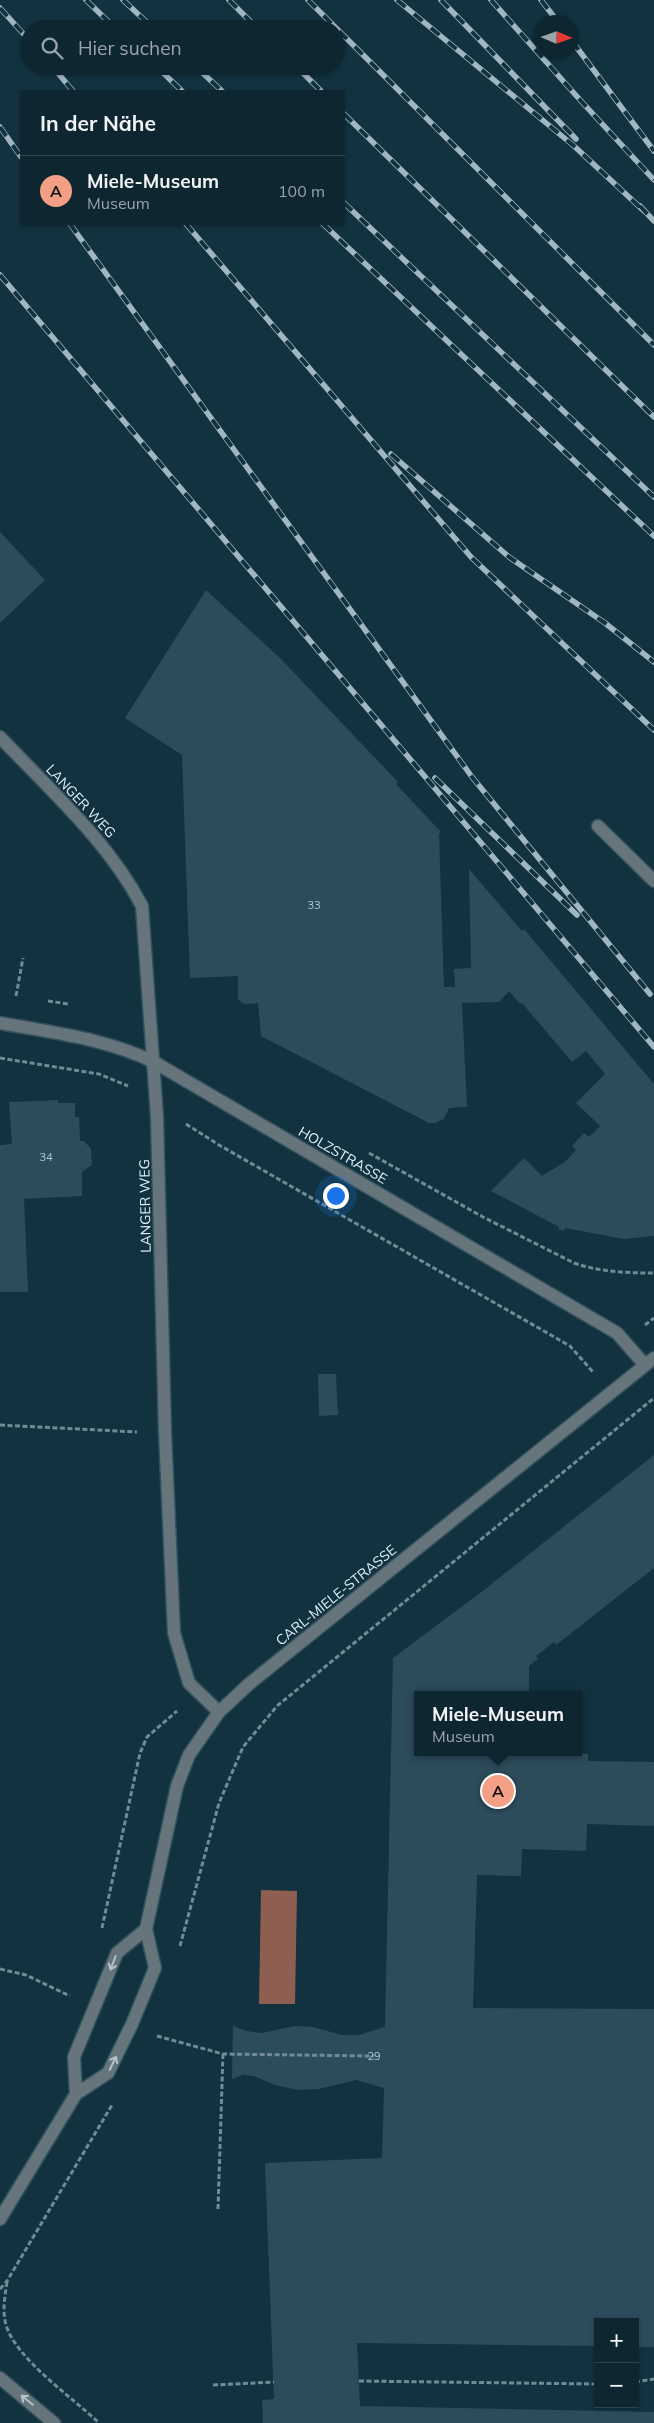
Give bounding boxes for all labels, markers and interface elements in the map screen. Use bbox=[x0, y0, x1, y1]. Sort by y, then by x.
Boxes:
north arrow bbox=[534, 15, 579, 60]
search box bbox=[20, 20, 345, 75]
icon: search bbox=[38, 34, 66, 62]
text: Hier suchen bbox=[78, 36, 182, 60]
text: In der Nähe bbox=[40, 110, 156, 136]
text: Miele-Museum bbox=[87, 169, 219, 193]
text: A bbox=[50, 181, 62, 201]
text: 100 m bbox=[278, 181, 325, 201]
text: Museum bbox=[87, 193, 150, 213]
street label: LANGER WEG bbox=[42, 761, 120, 841]
house number: 33 bbox=[307, 898, 321, 912]
street label: HOLZSTRASSE bbox=[295, 1122, 391, 1188]
house number: 34 bbox=[39, 1150, 53, 1164]
street label: LANGER WEG bbox=[135, 1159, 155, 1253]
your location bbox=[323, 1183, 349, 1209]
street label: CARL-MIELE-STRASSE bbox=[272, 1541, 400, 1649]
popup bbox=[414, 1691, 582, 1756]
text: Miele-Museum bbox=[432, 1702, 564, 1726]
text: Museum bbox=[432, 1726, 495, 1746]
pin: A bbox=[482, 1772, 514, 1810]
one-way arrow bbox=[108, 1955, 117, 1971]
house number: 29 bbox=[367, 2049, 381, 2063]
one-way arrow bbox=[109, 2056, 118, 2071]
map controls bbox=[594, 2318, 639, 2408]
button: + bbox=[594, 2318, 639, 2363]
button: − bbox=[594, 2363, 639, 2408]
one-way arrow bbox=[21, 2395, 34, 2406]

